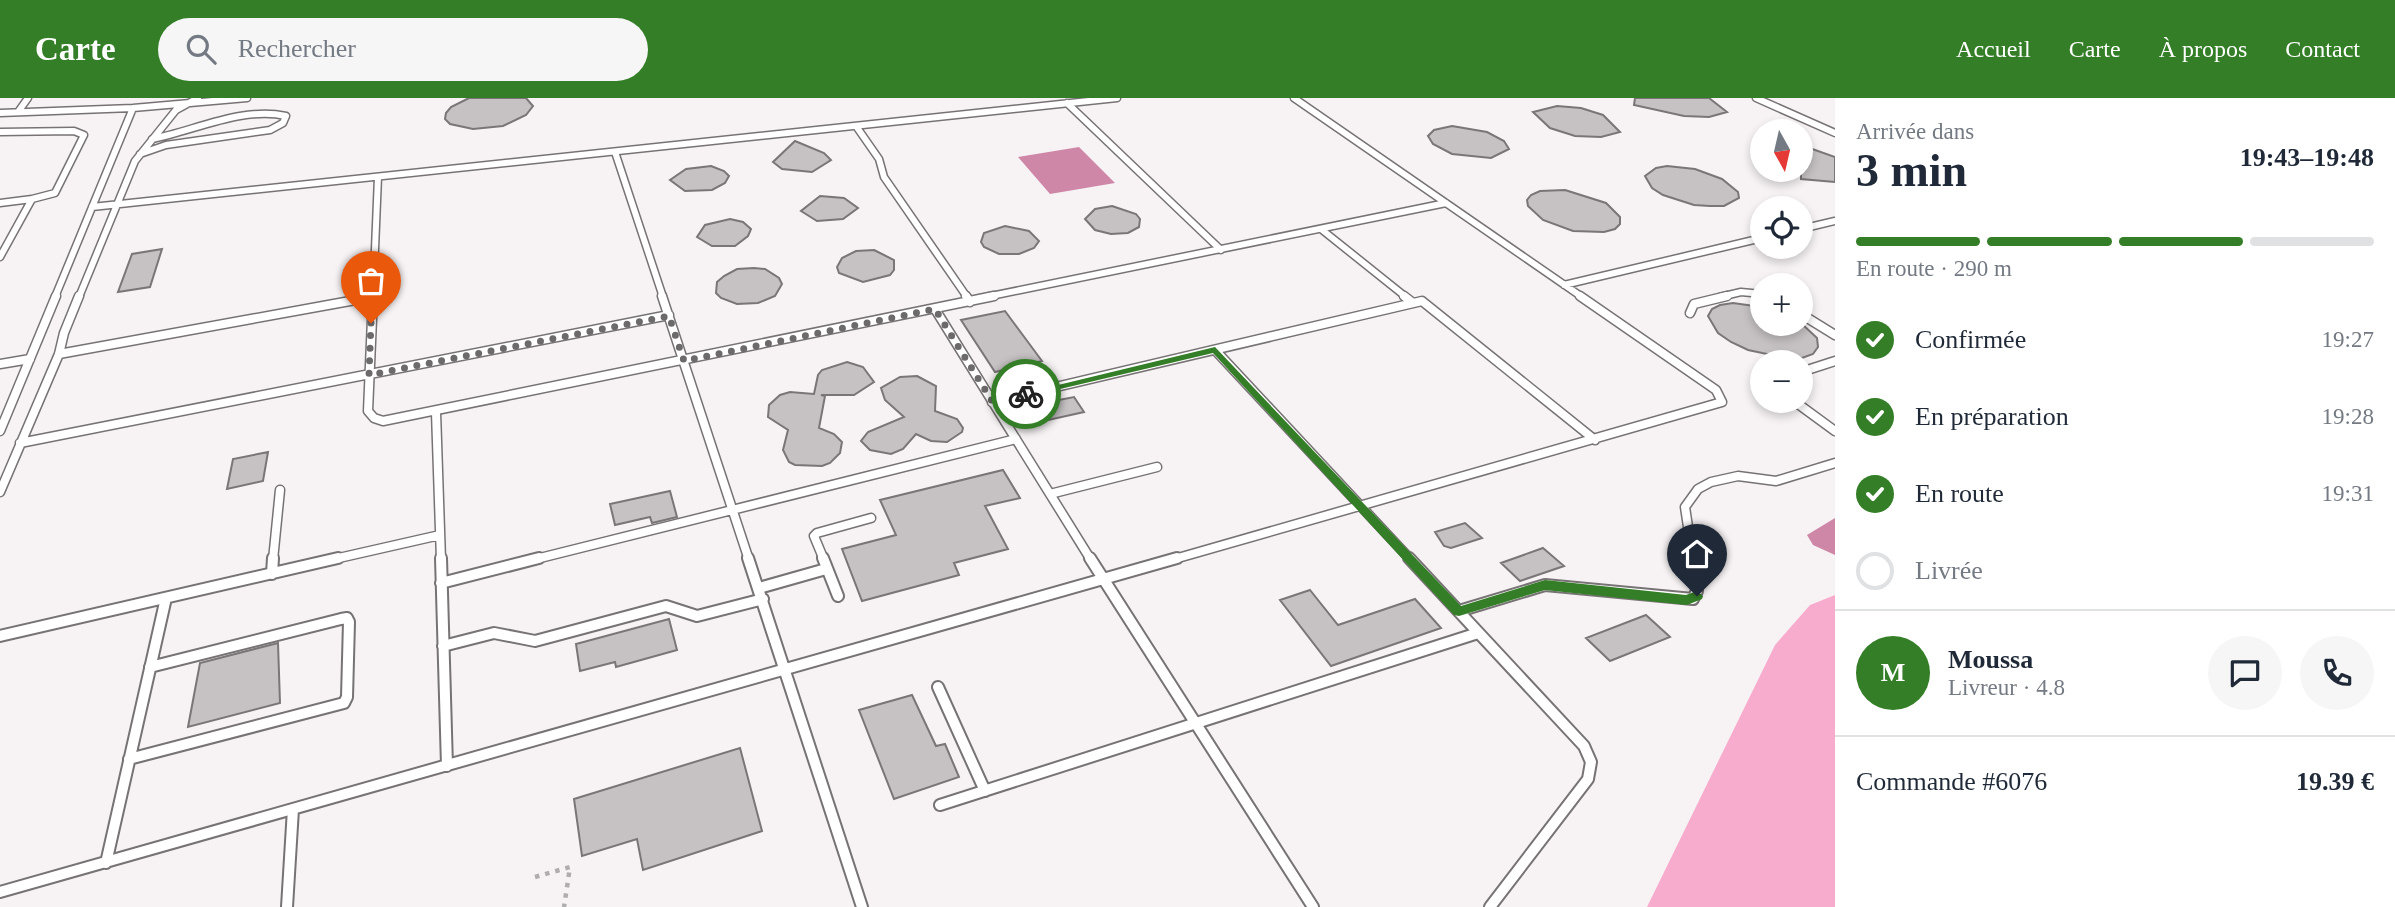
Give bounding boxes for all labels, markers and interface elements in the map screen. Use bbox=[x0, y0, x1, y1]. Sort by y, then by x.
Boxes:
search box bbox=[158, 18, 648, 81]
icon: search bbox=[182, 30, 220, 68]
text: Carte bbox=[35, 31, 116, 67]
text: Rechercher bbox=[238, 34, 356, 63]
text: Accueil bbox=[1956, 36, 2031, 62]
text: Carte bbox=[2069, 36, 2121, 62]
text: À propos bbox=[2159, 36, 2247, 62]
text: Contact bbox=[2285, 36, 2360, 62]
north arrow bbox=[1750, 119, 1813, 182]
map controls bbox=[1750, 119, 1813, 413]
text: Arrivée dans bbox=[1856, 119, 1974, 144]
text: 19:43–19:48 bbox=[2240, 143, 2374, 172]
text: 3 min bbox=[1856, 145, 1967, 196]
button: locate bbox=[1750, 196, 1813, 259]
pin bbox=[341, 251, 401, 323]
text: En route · 290 m bbox=[1856, 256, 2012, 281]
icon: bag bbox=[352, 262, 390, 300]
button: + bbox=[1750, 273, 1813, 336]
icon: check bbox=[1856, 321, 1894, 359]
text: Confirmée bbox=[1915, 325, 2026, 354]
text: 19:27 bbox=[2322, 327, 2374, 352]
button: − bbox=[1750, 350, 1813, 413]
courier bbox=[991, 359, 1061, 429]
icon: bike bbox=[1007, 375, 1045, 413]
icon: check bbox=[1856, 398, 1894, 436]
text: En préparation bbox=[1915, 402, 2069, 431]
text: 19:28 bbox=[2322, 404, 2374, 429]
icon: check bbox=[1856, 475, 1894, 513]
text: En route bbox=[1915, 479, 2004, 508]
text: 19:31 bbox=[2322, 481, 2374, 506]
pin bbox=[1667, 524, 1727, 596]
icon: home bbox=[1678, 535, 1716, 573]
text: Livrée bbox=[1915, 556, 1983, 585]
button: chat bbox=[2208, 636, 2282, 710]
button: phone bbox=[2300, 636, 2374, 710]
text: Moussa bbox=[1948, 645, 2033, 674]
text: M bbox=[1881, 658, 1905, 687]
text: Livreur · 4.8 bbox=[1948, 675, 2065, 700]
text: Commande #6076 bbox=[1856, 767, 2047, 796]
text: 19.39 € bbox=[2296, 767, 2374, 796]

